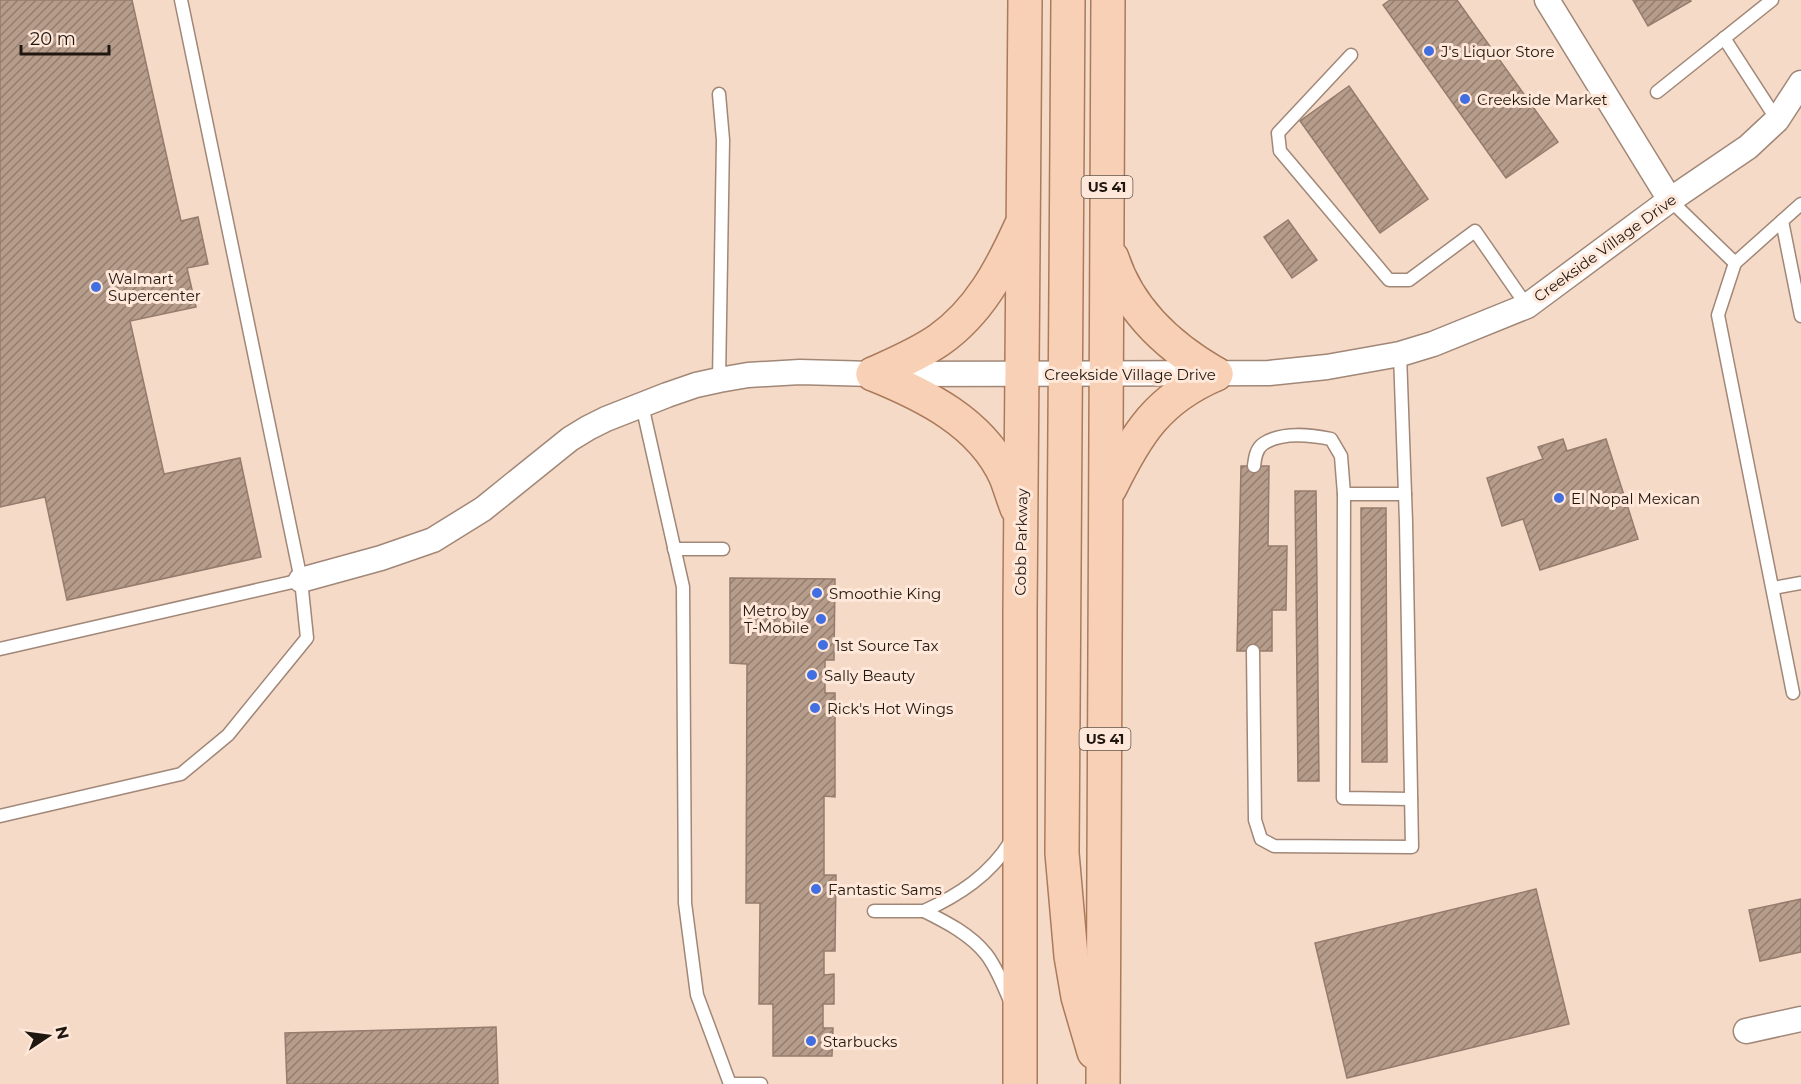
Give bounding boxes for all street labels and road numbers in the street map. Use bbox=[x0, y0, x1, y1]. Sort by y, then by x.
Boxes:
road number: US 41 bbox=[1082, 176, 1132, 198]
street label: Creekside Village Drive bbox=[1530, 190, 1680, 306]
street label: Creekside Village Drive bbox=[1044, 365, 1216, 384]
street label: Cobb Parkway bbox=[1011, 487, 1031, 596]
road number: US 41 bbox=[1080, 728, 1130, 750]

